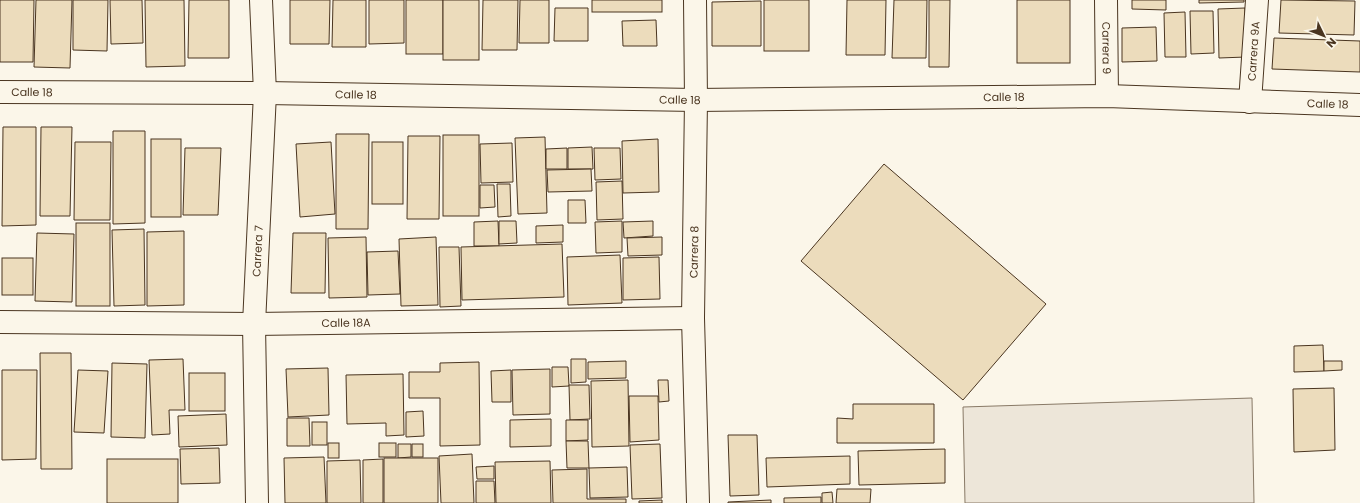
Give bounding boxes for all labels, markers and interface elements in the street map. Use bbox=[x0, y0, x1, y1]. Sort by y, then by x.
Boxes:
north arrow bbox=[1304, 16, 1344, 56]
street label: Carrera 9A bbox=[1243, 20, 1264, 82]
street label: Carrera 9 bbox=[1098, 22, 1115, 74]
text: N bbox=[1323, 34, 1340, 51]
street label: Calle 18 bbox=[11, 84, 53, 100]
street label: Calle 18 bbox=[335, 86, 377, 103]
street label: Calle 18 bbox=[983, 89, 1025, 105]
street label: Calle 18 bbox=[659, 91, 701, 108]
street label: Calle 18 bbox=[1307, 95, 1349, 113]
street label: Carrera 7 bbox=[248, 225, 267, 277]
street label: Carrera 8 bbox=[686, 226, 702, 278]
street label: Calle 18A bbox=[321, 314, 371, 331]

